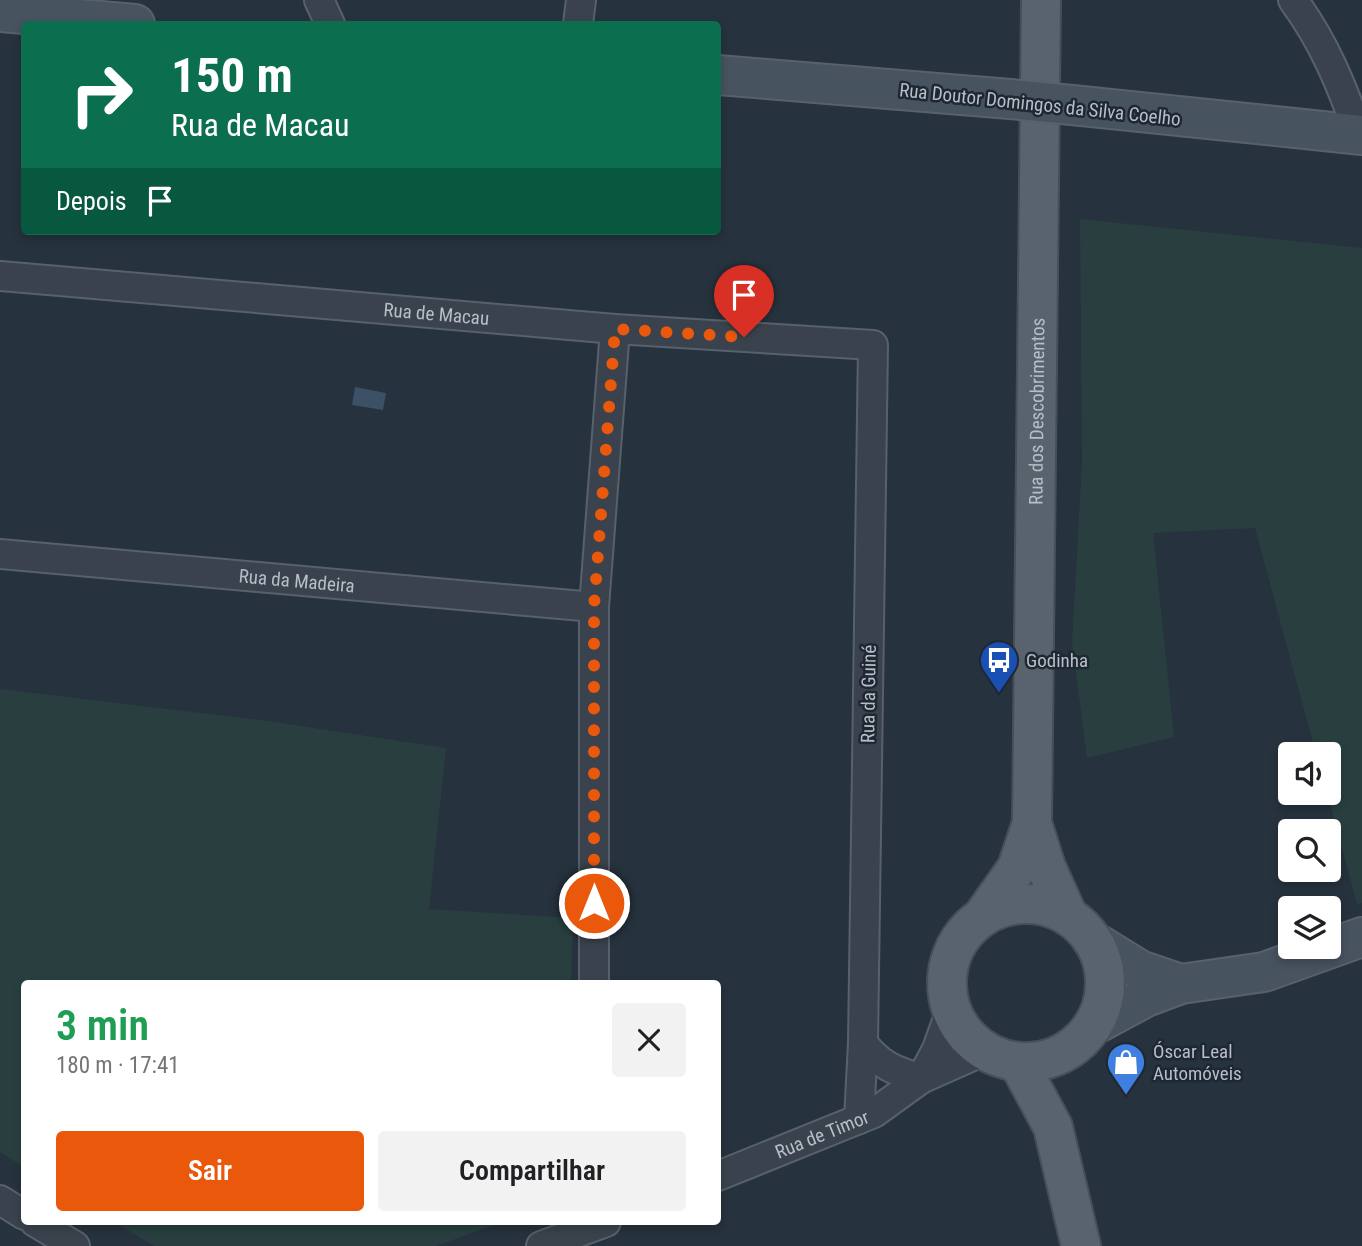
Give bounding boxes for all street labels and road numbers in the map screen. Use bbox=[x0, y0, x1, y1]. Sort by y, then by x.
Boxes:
street label: Rua Doutor Domingos da Silva Coelho bbox=[898, 78, 1182, 131]
street label: Rua de Macau bbox=[383, 298, 490, 330]
street label: Rua dos Descobrimentos bbox=[1024, 318, 1050, 505]
street label: Rua da Madeira bbox=[238, 564, 356, 598]
street label: Rua da Guiné bbox=[856, 644, 881, 743]
street label: Rua de Timor bbox=[772, 1105, 872, 1164]

